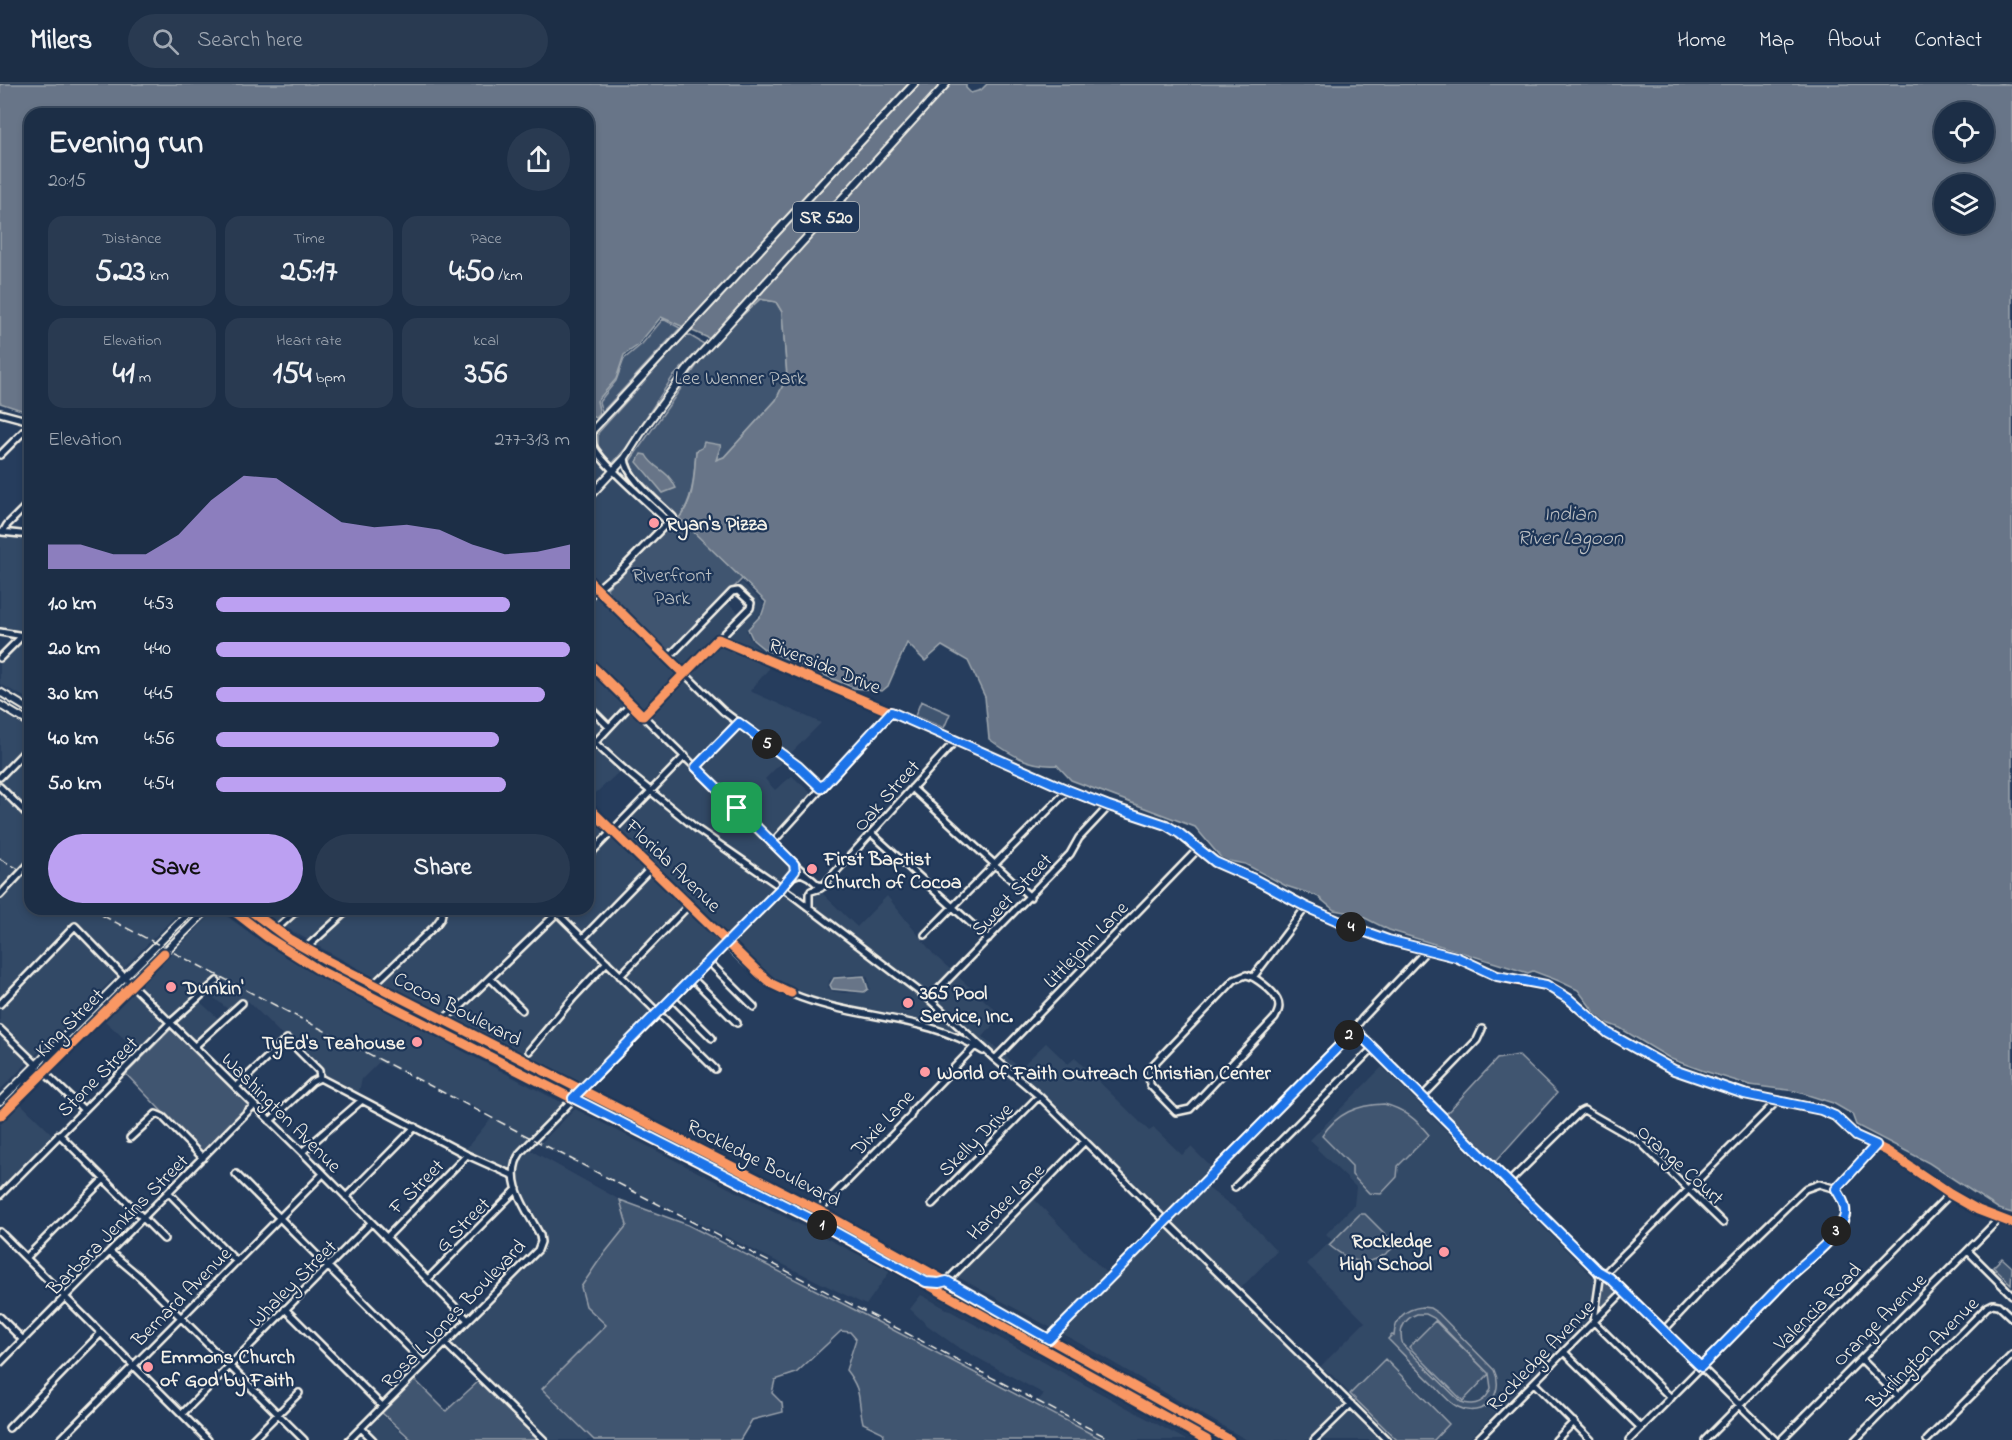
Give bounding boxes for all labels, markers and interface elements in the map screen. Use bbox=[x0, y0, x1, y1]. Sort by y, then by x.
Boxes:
search box bbox=[128, 14, 548, 68]
text: Milers bbox=[30, 21, 92, 62]
icon: search bbox=[149, 25, 182, 58]
text: Search here bbox=[197, 25, 303, 57]
text: Home bbox=[1677, 26, 1726, 56]
text: Map bbox=[1759, 26, 1794, 56]
text: About bbox=[1827, 26, 1881, 56]
text: Contact bbox=[1914, 26, 1982, 56]
map controls bbox=[1934, 102, 1994, 234]
button: locate bbox=[1934, 102, 1994, 162]
text: Evening run bbox=[48, 120, 203, 168]
button: share bbox=[507, 128, 570, 191]
text: 20:15 bbox=[48, 167, 86, 196]
button: layers bbox=[1934, 174, 1994, 234]
road number: SR 520 bbox=[793, 202, 859, 232]
text: Distance bbox=[103, 227, 161, 251]
text: Time bbox=[293, 227, 325, 251]
text: Pace bbox=[470, 227, 502, 251]
text: 5.23 bbox=[95, 251, 146, 295]
text: 25:17 bbox=[281, 251, 337, 295]
text: 4:50 bbox=[449, 251, 494, 295]
text: km bbox=[146, 264, 169, 288]
text: /km bbox=[494, 264, 523, 288]
text: Elevation bbox=[103, 329, 161, 353]
text: Heart rate bbox=[276, 329, 342, 353]
text: kcal bbox=[473, 329, 499, 353]
text: 41 bbox=[113, 353, 135, 397]
text: 154 bbox=[273, 353, 312, 397]
text: 356 bbox=[465, 353, 507, 397]
park label: Lee Wenner Park bbox=[675, 365, 806, 394]
text: m bbox=[135, 366, 151, 390]
text: bpm bbox=[312, 366, 345, 390]
text: Elevation bbox=[48, 426, 122, 455]
text: 277–313 m bbox=[494, 426, 570, 455]
water label: Indian River Lagoon bbox=[1517, 500, 1624, 555]
place label: Ryan's Pizza bbox=[666, 511, 768, 541]
marker: Ryan's Pizza bbox=[647, 516, 661, 530]
park label: Riverfront Park bbox=[632, 562, 712, 614]
text: 1.0 km bbox=[48, 590, 96, 619]
text: 4:53 bbox=[144, 590, 174, 619]
street label: Riverside Drive bbox=[764, 632, 885, 703]
text: 2.0 km bbox=[48, 635, 100, 664]
text: 4:40 bbox=[144, 635, 171, 664]
text: 3.0 km bbox=[48, 680, 98, 709]
text: 4:45 bbox=[144, 680, 174, 709]
text: 4.0 km bbox=[48, 725, 98, 754]
text: 4:56 bbox=[144, 725, 174, 754]
pin: 5 bbox=[752, 729, 782, 759]
text: 5 bbox=[762, 732, 772, 756]
street label: Oak Street bbox=[848, 754, 928, 839]
text: 5.0 km bbox=[48, 770, 101, 799]
text: 4:54 bbox=[144, 770, 174, 799]
pin bbox=[711, 782, 762, 833]
icon: arrive bbox=[720, 791, 753, 824]
street label: Florida Avenue bbox=[617, 813, 727, 920]
button: Save bbox=[48, 834, 303, 903]
button: Share bbox=[315, 834, 570, 903]
place label: First Baptist Church of Cocoa bbox=[823, 846, 962, 898]
street label: Sweet Street bbox=[966, 847, 1060, 944]
marker: First Baptist Church of Cocoa bbox=[805, 862, 819, 876]
street label: Littlejohn Lane bbox=[1037, 895, 1136, 996]
pin: 4 bbox=[1336, 912, 1366, 942]
text: 4 bbox=[1348, 915, 1354, 939]
street label: Cocoa Boulevard bbox=[388, 966, 526, 1055]
place label: Dunkin' bbox=[182, 975, 244, 1004]
marker: Dunkin' bbox=[164, 980, 178, 994]
place label: 365 Pool Service, Inc. bbox=[919, 980, 1013, 1032]
street label: King Street bbox=[30, 982, 113, 1066]
marker: 365 Pool Service, Inc. bbox=[901, 996, 915, 1010]
pin: 2 bbox=[1334, 1020, 1364, 1050]
text: 2 bbox=[1345, 1023, 1353, 1047]
street label: Stone Street bbox=[52, 1030, 146, 1125]
place label: TyEd's Teahouse bbox=[262, 1030, 406, 1060]
marker: TyEd's Teahouse bbox=[410, 1035, 424, 1049]
street label: Washington Avenue bbox=[213, 1047, 347, 1181]
place label: World of Faith Outreach Christian Center bbox=[937, 1060, 1271, 1089]
marker: World of Faith Outreach Christian Center bbox=[918, 1065, 932, 1079]
street label: Dixie Lane bbox=[845, 1084, 922, 1164]
street label: Skelly Drive bbox=[933, 1097, 1021, 1185]
street label: Rockledge Boulevard bbox=[680, 1113, 845, 1216]
street label: Orange Court bbox=[1629, 1119, 1730, 1214]
street label: Barbara Jenkins Street bbox=[41, 1148, 196, 1304]
street label: F Street bbox=[383, 1153, 452, 1223]
street label: Hardee Lane bbox=[961, 1157, 1052, 1248]
street label: G Street bbox=[429, 1191, 498, 1260]
pin: 1 bbox=[807, 1210, 837, 1240]
text: 1 bbox=[819, 1213, 825, 1237]
pin: 3 bbox=[1821, 1216, 1851, 1246]
text: 3 bbox=[1833, 1219, 1839, 1243]
place label: Rockledge High School bbox=[1339, 1228, 1433, 1281]
street label: Whaley Street bbox=[243, 1234, 345, 1336]
street label: Rosa L Jones Boulevard bbox=[376, 1234, 534, 1396]
street label: Bernard Avenue bbox=[125, 1241, 240, 1355]
marker: Rockledge High School bbox=[1437, 1245, 1451, 1259]
street label: Valencia Road bbox=[1767, 1257, 1869, 1359]
street label: Orange Avenue bbox=[1827, 1267, 1935, 1375]
street label: Burlington Avenue bbox=[1860, 1291, 1987, 1418]
street label: Rockledge Avenue bbox=[1481, 1294, 1603, 1420]
place label: Emmons Church of God by Faith bbox=[160, 1344, 295, 1397]
marker: Emmons Church of God by Faith bbox=[141, 1360, 155, 1374]

